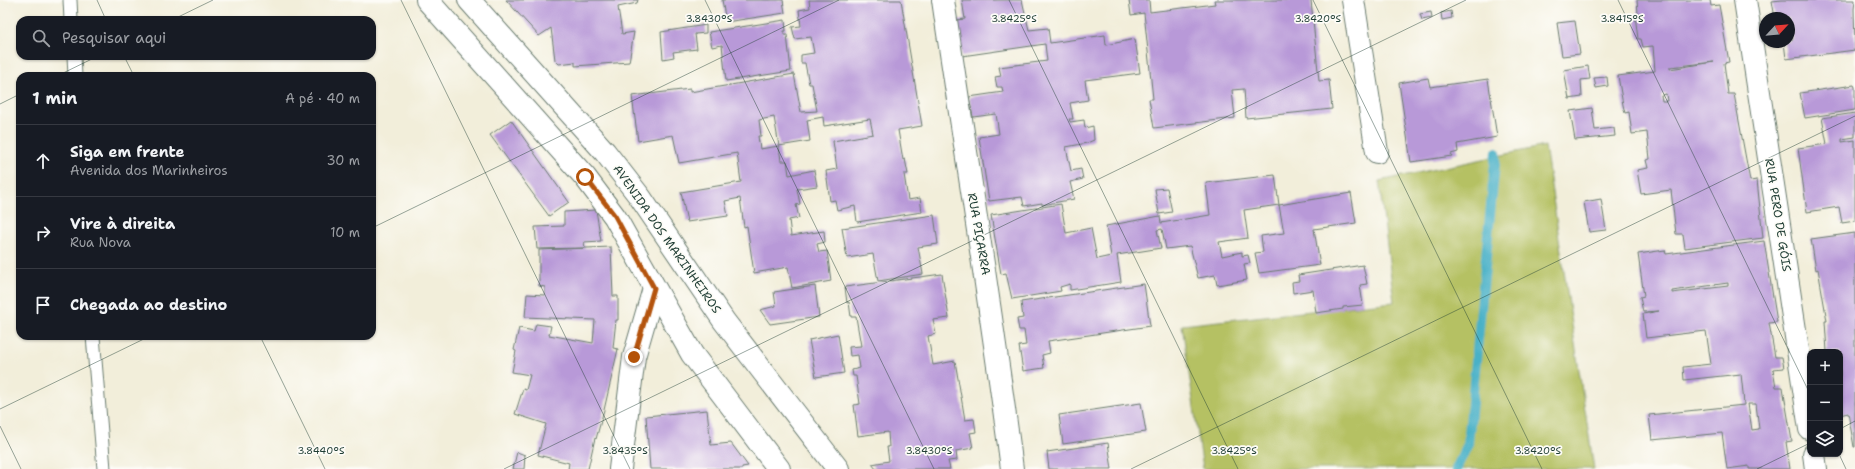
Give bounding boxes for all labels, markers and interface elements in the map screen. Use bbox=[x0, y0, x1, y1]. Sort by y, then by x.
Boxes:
text: 3.8430°S bbox=[686, 12, 733, 25]
text: 3.8425°S bbox=[991, 12, 1037, 25]
text: 3.8420°S bbox=[1295, 12, 1342, 25]
text: 3.8415°S bbox=[1601, 12, 1644, 25]
north arrow bbox=[1759, 12, 1795, 48]
search box bbox=[16, 16, 376, 60]
icon: search bbox=[30, 27, 52, 49]
text: Pesquisar aqui bbox=[62, 28, 166, 48]
text: 1 min bbox=[32, 87, 77, 109]
text: A pé · 40 m bbox=[285, 90, 360, 107]
text: Siga em frente bbox=[70, 142, 185, 162]
icon: ahead bbox=[32, 150, 54, 172]
text: 30 m bbox=[326, 152, 360, 169]
street label: RUA PERO DE GÓIS bbox=[1761, 157, 1795, 273]
text: Avenida dos Marinheiros bbox=[70, 162, 228, 179]
street label: AVENIDA DOS MARINHEIROS bbox=[609, 162, 725, 317]
route start bbox=[576, 168, 594, 186]
street label: RUA PIÇARRA bbox=[964, 192, 994, 277]
text: Vire à direita bbox=[70, 214, 175, 234]
icon: right bbox=[32, 222, 54, 244]
text: 10 m bbox=[330, 224, 360, 241]
text: Rua Nova bbox=[70, 234, 131, 251]
icon: arrive bbox=[32, 294, 54, 316]
text: Chegada ao destino bbox=[70, 295, 227, 315]
route end bbox=[625, 348, 643, 366]
map controls bbox=[1807, 349, 1843, 457]
button: + bbox=[1807, 349, 1843, 385]
button: − bbox=[1807, 385, 1843, 421]
button: layers bbox=[1807, 421, 1843, 457]
text: 3.8440°S bbox=[298, 444, 345, 457]
text: 3.8435°S bbox=[602, 444, 648, 457]
text: 3.8430°S bbox=[906, 444, 953, 457]
text: 3.8425°S bbox=[1211, 444, 1257, 457]
text: 3.8420°S bbox=[1515, 444, 1562, 457]

